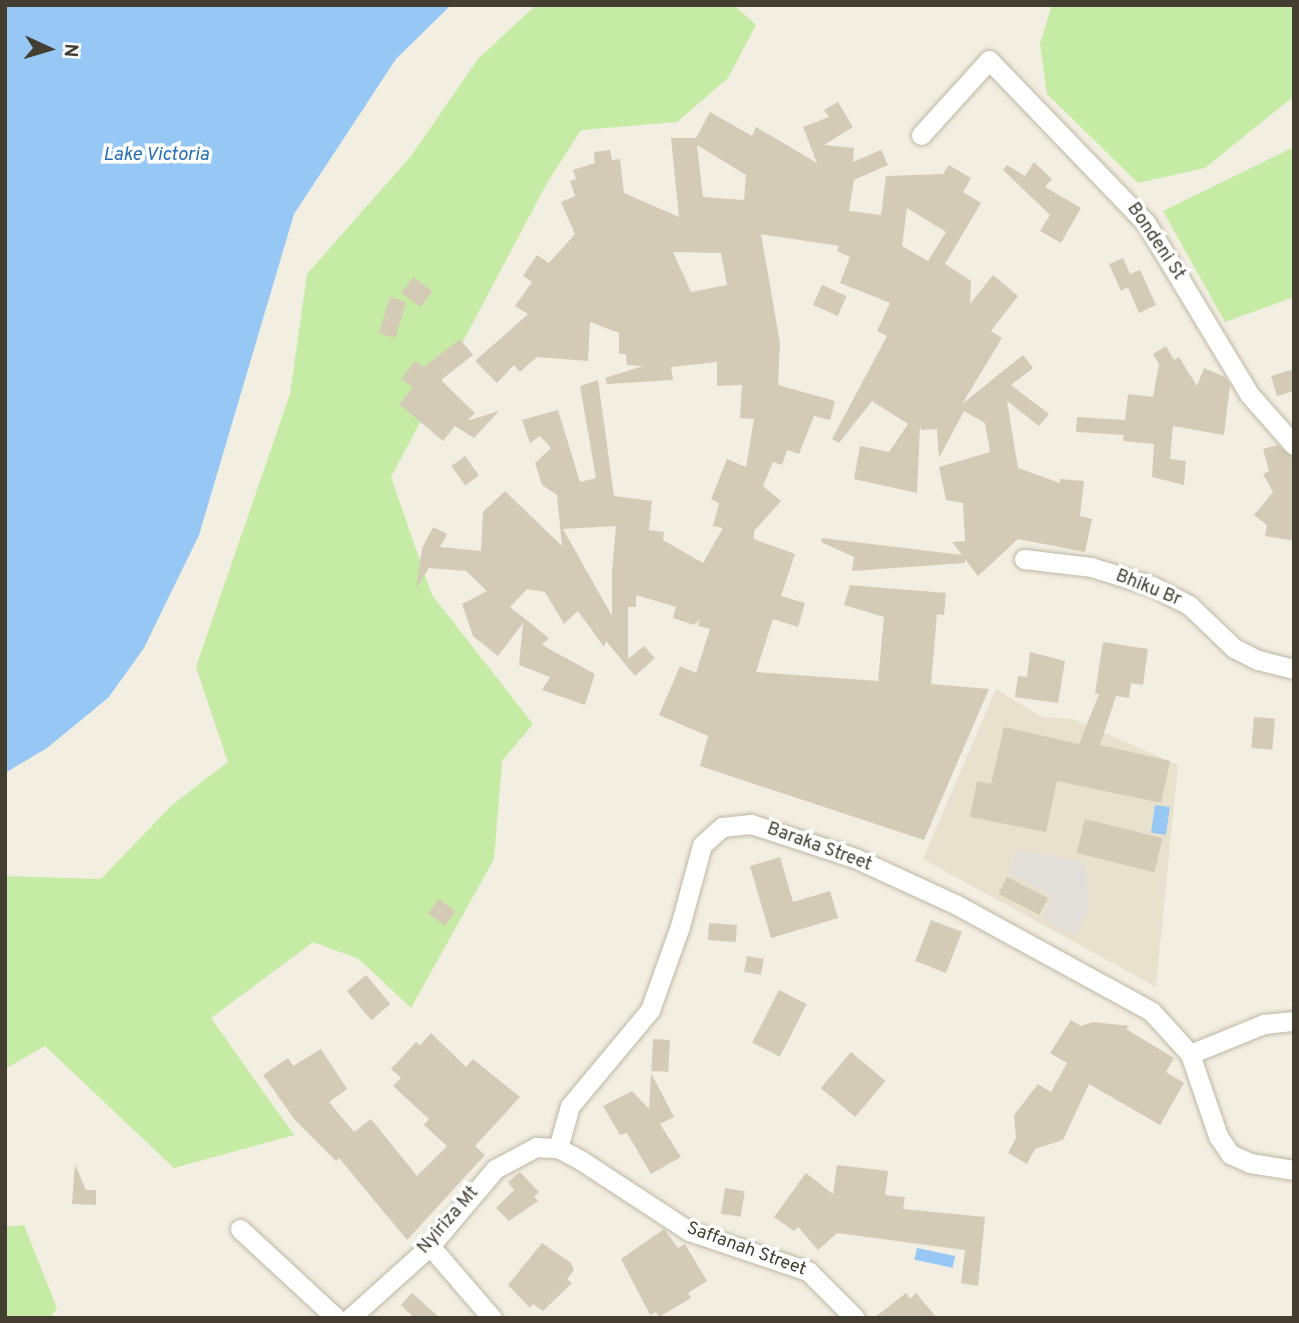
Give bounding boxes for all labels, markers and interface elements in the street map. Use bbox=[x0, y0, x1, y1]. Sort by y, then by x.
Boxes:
north arrow bbox=[14, 14, 84, 84]
text: N bbox=[58, 43, 82, 58]
water label: Lake Victoria bbox=[103, 145, 209, 167]
street label: Bondeni St bbox=[1121, 199, 1189, 285]
street label: Bhiku Br bbox=[1112, 566, 1184, 612]
street label: Baraka Street bbox=[764, 819, 874, 877]
street label: Nyiriza Mt bbox=[414, 1183, 484, 1259]
street label: Saffanah Street bbox=[683, 1218, 809, 1282]

